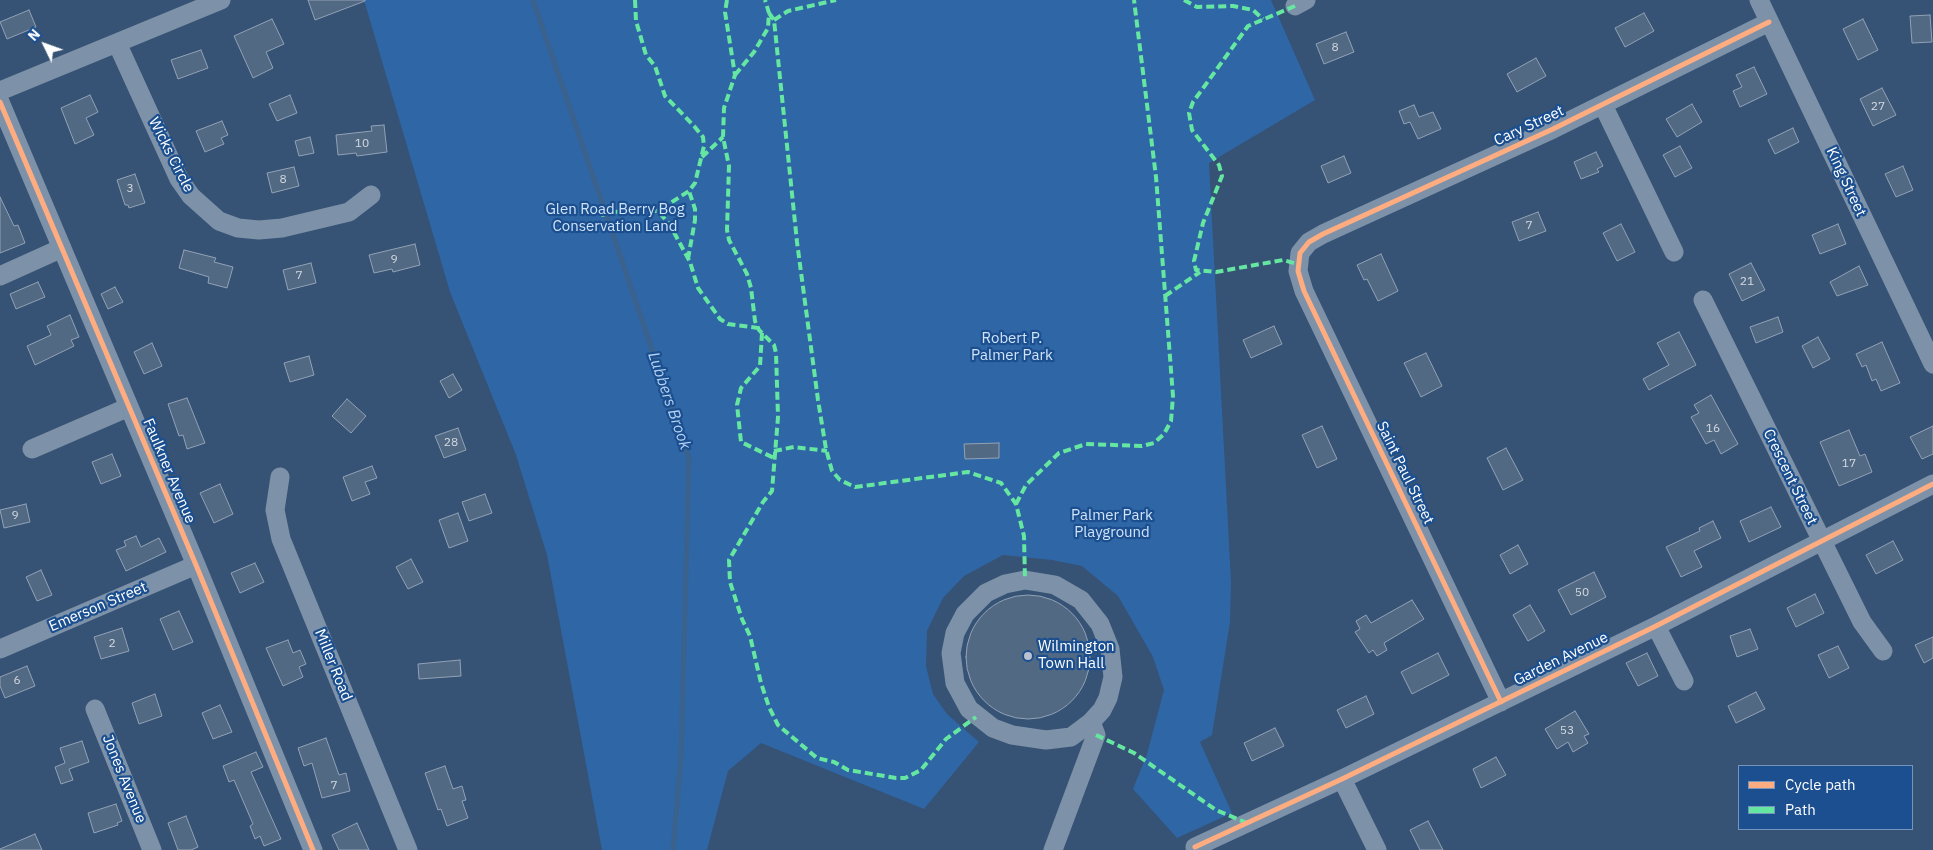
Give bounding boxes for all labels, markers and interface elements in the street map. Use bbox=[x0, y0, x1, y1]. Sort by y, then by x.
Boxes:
north arrow bbox=[20, 20, 70, 70]
text: N bbox=[24, 25, 44, 45]
house number: 8 bbox=[1331, 41, 1339, 55]
house number: 27 bbox=[1871, 100, 1885, 114]
street label: Cary Street bbox=[1491, 102, 1567, 150]
street label: Wicks Circle bbox=[144, 115, 198, 195]
house number: 10 bbox=[355, 137, 369, 151]
street label: King Street bbox=[1822, 144, 1870, 220]
house number: 8 bbox=[279, 173, 287, 187]
house number: 3 bbox=[126, 182, 134, 196]
park label: Glen Road Berry Bog Conservation Land bbox=[545, 201, 685, 236]
house number: 7 bbox=[1525, 219, 1533, 233]
house number: 9 bbox=[390, 253, 398, 267]
house number: 7 bbox=[295, 269, 303, 283]
house number: 21 bbox=[1740, 275, 1754, 289]
park label: Robert P. Palmer Park bbox=[971, 330, 1053, 365]
water label: Lubbers Brook bbox=[643, 350, 695, 452]
street label: Faulkner Avenue bbox=[139, 416, 199, 526]
street label: Saint Paul Street bbox=[1372, 419, 1438, 527]
house number: 16 bbox=[1706, 422, 1720, 436]
street label: Crescent Street bbox=[1759, 426, 1821, 528]
house number: 28 bbox=[444, 436, 458, 450]
house number: 17 bbox=[1842, 457, 1856, 471]
park label: Palmer Park Playground bbox=[1071, 507, 1153, 542]
house number: 9 bbox=[11, 509, 19, 523]
street label: Emerson Street bbox=[46, 578, 150, 636]
house number: 50 bbox=[1575, 586, 1589, 600]
street label: Miller Road bbox=[310, 626, 356, 704]
street label: Garden Avenue bbox=[1511, 628, 1611, 690]
house number: 2 bbox=[108, 637, 116, 651]
place label: Wilmington Town Hall bbox=[1038, 638, 1115, 673]
marker: Wilmington Town Hall bbox=[1022, 650, 1034, 662]
house number: 6 bbox=[13, 674, 21, 688]
house number: 53 bbox=[1560, 724, 1574, 738]
street label: Jones Avenue bbox=[98, 732, 150, 826]
legend bbox=[1738, 765, 1913, 830]
text: Cycle path bbox=[1785, 775, 1856, 794]
house number: 7 bbox=[330, 779, 338, 793]
text: Path bbox=[1785, 800, 1816, 819]

